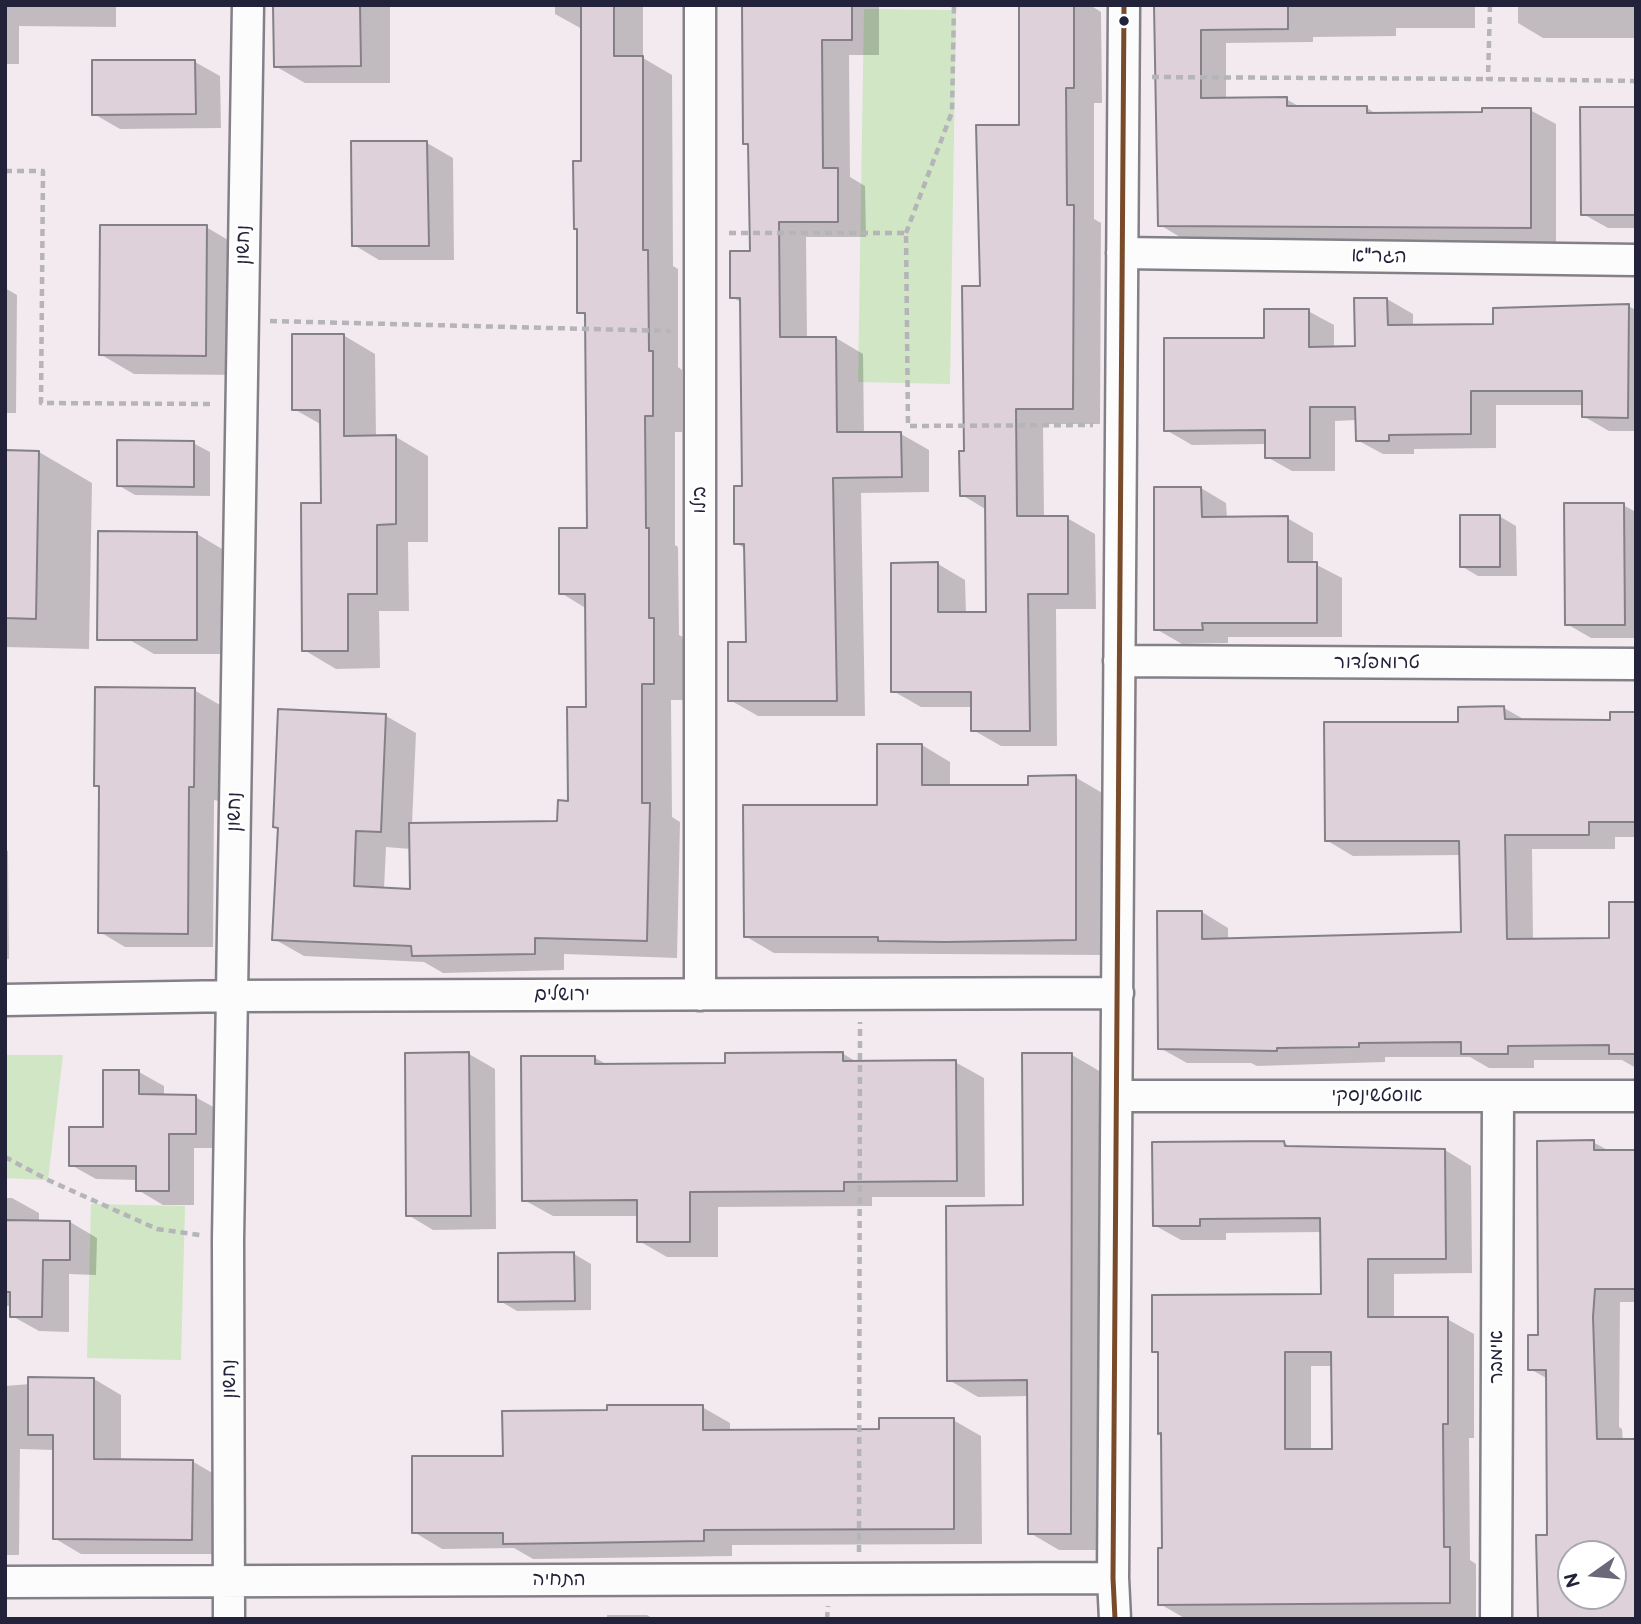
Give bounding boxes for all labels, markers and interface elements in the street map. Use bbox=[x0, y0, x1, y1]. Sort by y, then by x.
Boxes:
unlabelled marker bbox=[1117, 14, 1131, 28]
street label: נחשון bbox=[232, 225, 256, 265]
street label: הגר"א bbox=[1351, 245, 1407, 269]
street label: בילו bbox=[689, 486, 711, 514]
street label: טרומפלדור bbox=[1334, 652, 1420, 674]
street label: נחשון bbox=[223, 792, 247, 832]
street label: ירושלים bbox=[534, 984, 590, 1006]
street label: אוסטשינסקי bbox=[1331, 1085, 1423, 1107]
street label: אימבר bbox=[1486, 1330, 1508, 1384]
street label: נחשון bbox=[218, 1359, 242, 1399]
north arrow bbox=[1557, 1540, 1627, 1610]
street label: התחיה bbox=[532, 1569, 586, 1591]
text: N bbox=[1560, 1570, 1586, 1590]

